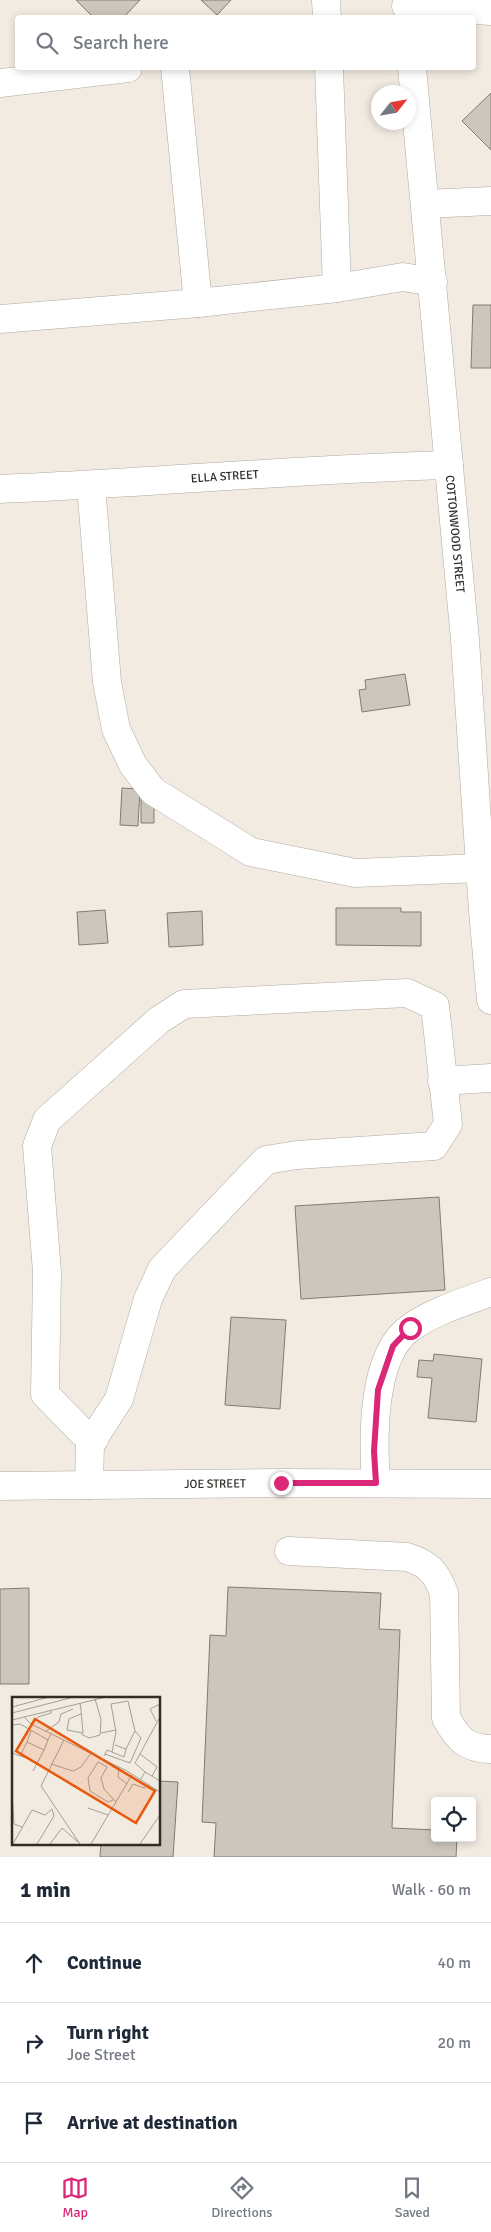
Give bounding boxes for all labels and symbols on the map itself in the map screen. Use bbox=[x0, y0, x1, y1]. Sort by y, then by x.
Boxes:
north arrow bbox=[371, 85, 416, 130]
street label: ELLA STREET bbox=[190, 467, 259, 486]
street label: COTTONWOOD STREET bbox=[442, 475, 468, 594]
route start bbox=[399, 1317, 422, 1340]
route end bbox=[270, 1472, 293, 1495]
street label: JOE STREET bbox=[184, 1476, 246, 1492]
inset map bbox=[12, 1697, 160, 1844]

